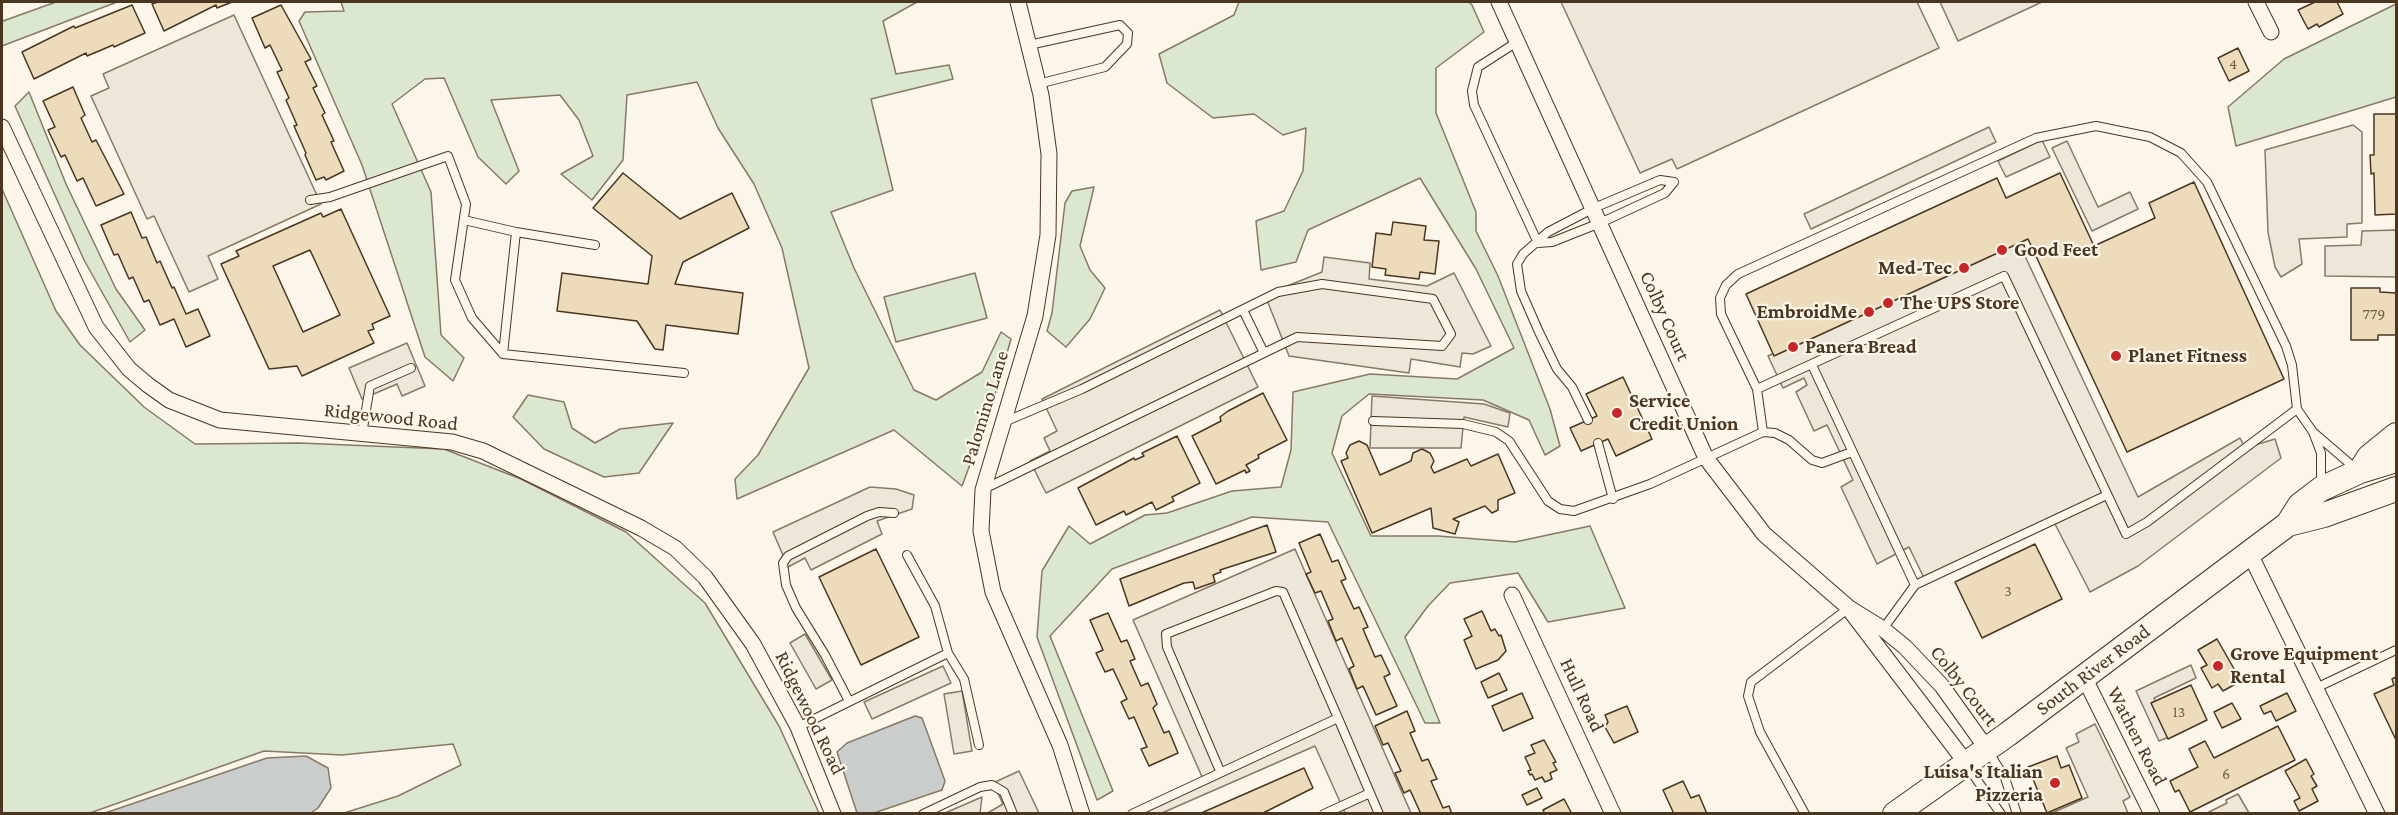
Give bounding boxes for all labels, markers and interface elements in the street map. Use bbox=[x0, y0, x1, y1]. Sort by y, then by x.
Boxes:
house number: 4 bbox=[2229, 54, 2237, 74]
place label: Good Feet bbox=[2014, 238, 2098, 262]
marker: Good Feet bbox=[1995, 243, 2009, 257]
place label: Med-Tec bbox=[1878, 256, 1952, 280]
marker: Med-Tec bbox=[1957, 261, 1971, 275]
street label: Colby Court bbox=[1635, 267, 1695, 365]
place label: The UPS Store bbox=[1900, 291, 2019, 315]
marker: The UPS Store bbox=[1881, 296, 1895, 310]
place label: EmbroidMe bbox=[1756, 300, 1857, 324]
house number: 779 bbox=[2363, 304, 2385, 324]
marker: EmbroidMe bbox=[1862, 305, 1876, 319]
place label: Panera Bread bbox=[1805, 335, 1917, 359]
marker: Panera Bread bbox=[1786, 340, 1800, 354]
place label: Planet Fitness bbox=[2128, 344, 2247, 368]
street label: Palomino Lane bbox=[956, 348, 1014, 468]
marker: Planet Fitness bbox=[2109, 349, 2123, 363]
place label: Service Credit Union bbox=[1629, 389, 1739, 436]
street label: Ridgewood Road bbox=[323, 398, 459, 436]
marker: Service Credit Union bbox=[1610, 406, 1624, 420]
house number: 3 bbox=[2004, 581, 2012, 601]
street label: South River Road bbox=[2031, 619, 2155, 721]
street label: Colby Court bbox=[1925, 641, 2003, 731]
place label: Grove Equipment Rental bbox=[2230, 642, 2378, 689]
street label: Ridgewood Road bbox=[770, 647, 850, 779]
street label: Hull Road bbox=[1555, 654, 1609, 736]
marker: Grove Equipment Rental bbox=[2211, 659, 2225, 673]
street label: Wathen Road bbox=[2102, 682, 2172, 790]
house number: 13 bbox=[2173, 702, 2185, 722]
place label: Luisa's Italian Pizzeria bbox=[1923, 760, 2043, 807]
house number: 6 bbox=[2222, 764, 2230, 784]
marker: Luisa's Italian Pizzeria bbox=[2048, 776, 2062, 790]

